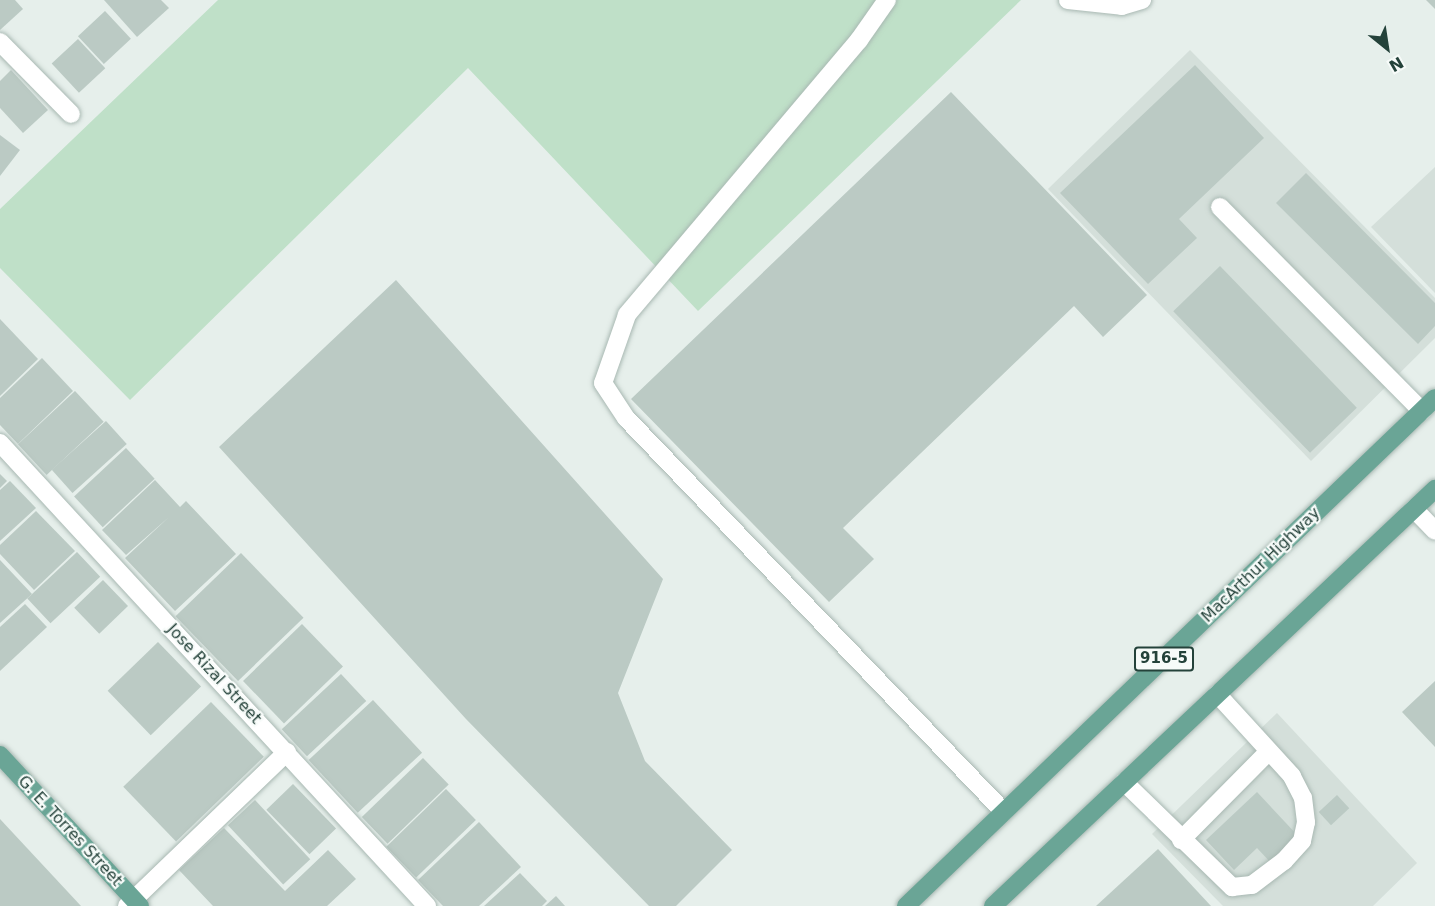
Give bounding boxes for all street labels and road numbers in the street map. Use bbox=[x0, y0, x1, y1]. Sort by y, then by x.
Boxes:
street label: MacArthur Highway bbox=[1198, 503, 1324, 627]
street label: Jose Rizal Street bbox=[163, 620, 265, 728]
road number: 916-5 bbox=[1134, 647, 1194, 671]
street label: G. E. Torres Street bbox=[14, 772, 126, 890]

